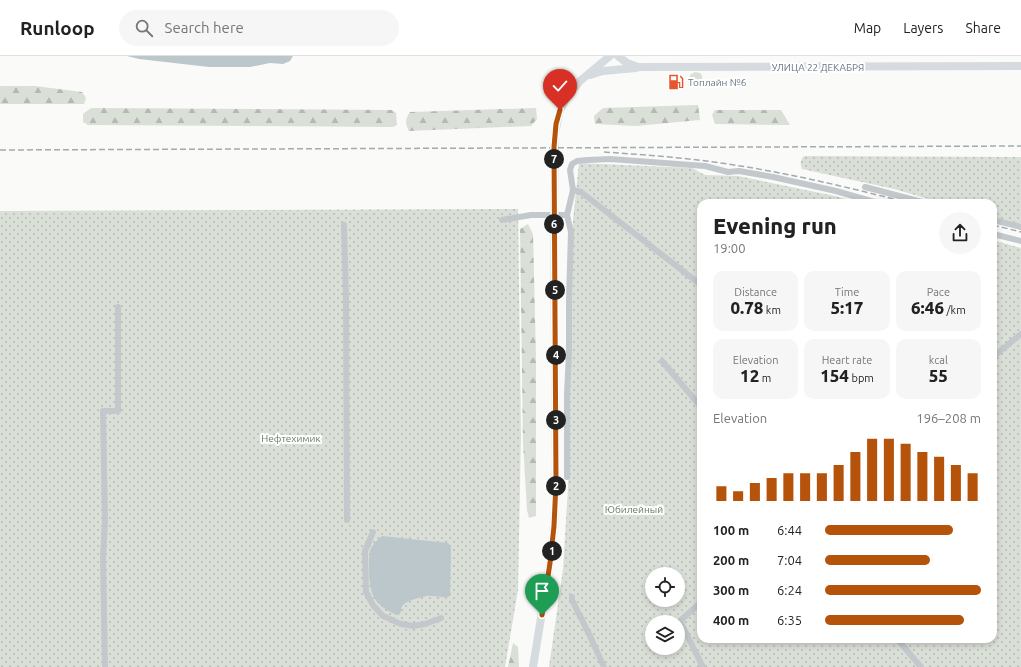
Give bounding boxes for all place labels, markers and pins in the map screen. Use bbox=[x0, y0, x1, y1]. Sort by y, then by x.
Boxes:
pin bbox=[543, 69, 577, 110]
fuel station icon: Топлайн №6 bbox=[667, 73, 685, 91]
place label: Топлайн №6 bbox=[688, 77, 747, 88]
pin: 7 bbox=[544, 149, 564, 169]
pin: 6 bbox=[544, 214, 564, 234]
pin: 5 bbox=[545, 280, 565, 300]
pin: 4 bbox=[546, 345, 566, 365]
pin: 3 bbox=[546, 410, 566, 430]
pin: 2 bbox=[546, 476, 566, 496]
pin: 1 bbox=[542, 541, 562, 561]
pin bbox=[525, 574, 559, 615]

